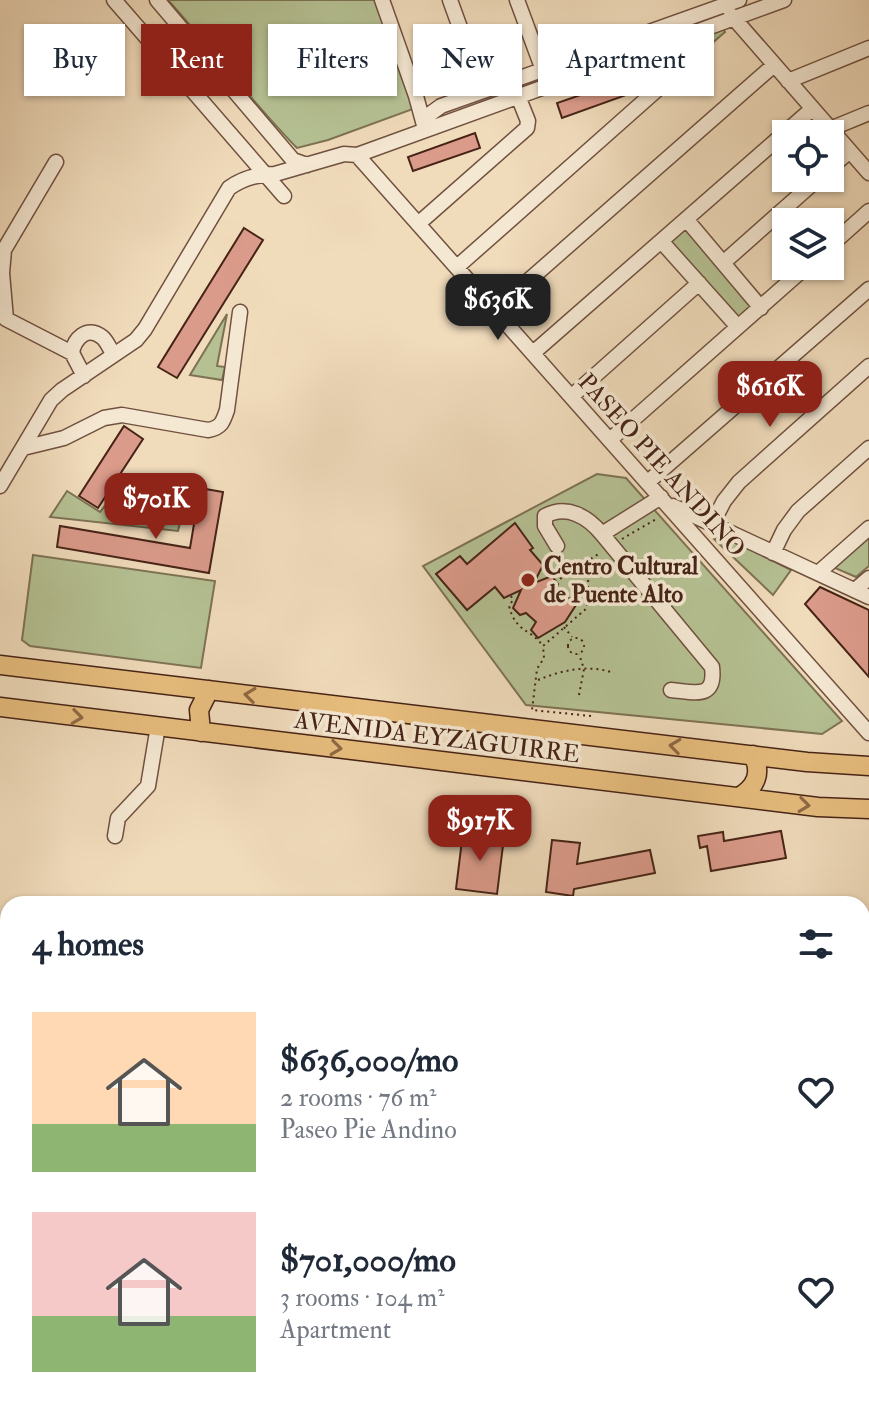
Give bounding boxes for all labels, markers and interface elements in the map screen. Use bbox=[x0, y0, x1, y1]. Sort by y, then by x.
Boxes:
chip: Buy bbox=[24, 24, 125, 96]
chip: Rent bbox=[141, 24, 252, 96]
chip: Filters bbox=[268, 24, 397, 96]
chip: New bbox=[413, 24, 522, 96]
chip: Apartment bbox=[538, 24, 714, 96]
map controls bbox=[772, 120, 844, 280]
button: locate bbox=[772, 120, 844, 192]
button: layers bbox=[772, 208, 844, 280]
pin: $636K bbox=[442, 274, 554, 342]
text: $636K bbox=[463, 284, 533, 316]
pin: $616K bbox=[714, 361, 826, 429]
street label: PASEO PIE ANDINO bbox=[571, 367, 752, 564]
text: $616K bbox=[736, 371, 804, 403]
pin: $701K bbox=[100, 473, 212, 541]
text: $701K bbox=[122, 483, 190, 515]
place label: Centro Cultural de Puente Alto bbox=[544, 551, 699, 610]
marker: Centro Cultural de Puente Alto bbox=[519, 571, 537, 589]
one-way arrow bbox=[243, 686, 256, 703]
street label: AVENIDA EYZAGUIRRE bbox=[291, 704, 581, 770]
one-way arrow bbox=[71, 708, 84, 725]
one-way arrow bbox=[668, 737, 681, 754]
one-way arrow bbox=[329, 740, 342, 757]
pin: $917K bbox=[424, 795, 536, 863]
one-way arrow bbox=[797, 796, 811, 813]
text: $917K bbox=[446, 805, 514, 837]
icon: filters bbox=[794, 922, 838, 966]
text: 4 homes bbox=[32, 923, 144, 966]
text: $636,000/mo bbox=[280, 1039, 458, 1082]
icon: home bbox=[96, 1044, 192, 1140]
icon: heart bbox=[794, 1070, 838, 1114]
text: 2 rooms · 76 m² bbox=[280, 1082, 436, 1114]
text: Paseo Pie Andino bbox=[280, 1114, 457, 1146]
text: $701,000/mo bbox=[280, 1239, 456, 1282]
icon: home bbox=[96, 1244, 192, 1340]
icon: heart bbox=[794, 1270, 838, 1314]
text: 3 rooms · 104 m² bbox=[280, 1282, 445, 1314]
text: Apartment bbox=[280, 1314, 391, 1346]

